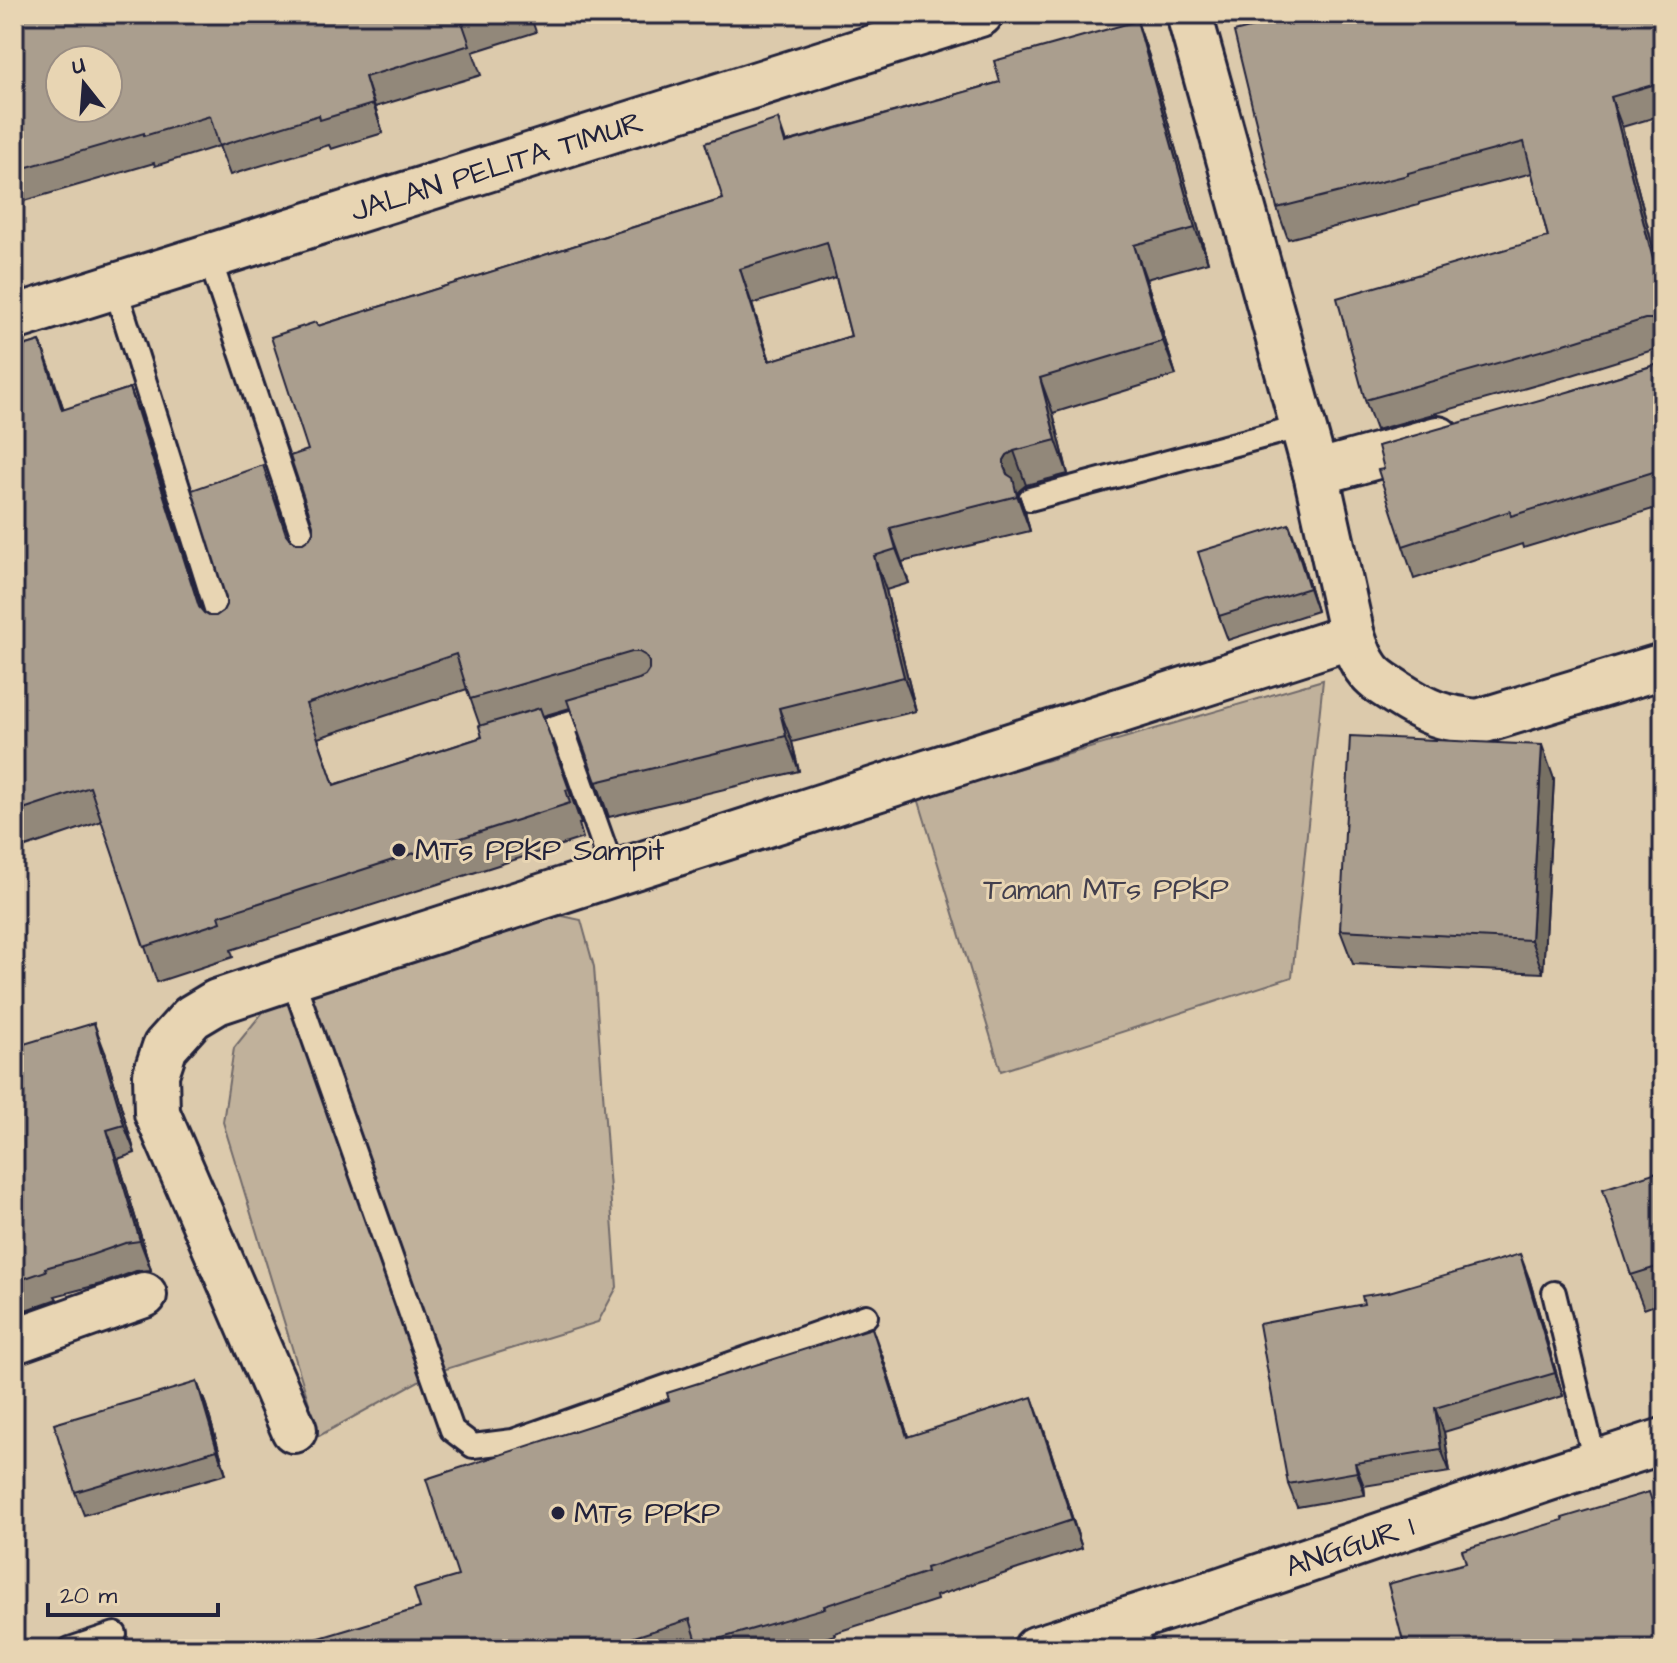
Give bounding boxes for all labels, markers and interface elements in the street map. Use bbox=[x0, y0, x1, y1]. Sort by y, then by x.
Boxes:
north arrow bbox=[44, 44, 124, 124]
text: U bbox=[68, 50, 89, 83]
street label: JALAN PELITA TIMUR bbox=[345, 101, 648, 233]
place label: MTs PPKP Sampit bbox=[415, 830, 664, 872]
marker: MTs PPKP Sampit bbox=[390, 841, 408, 859]
park label: Taman MTs PPKP bbox=[983, 869, 1229, 911]
place label: MTs PPKP bbox=[574, 1493, 720, 1535]
marker: MTs PPKP bbox=[549, 1504, 567, 1522]
street label: ANGGUR 1 bbox=[1280, 1505, 1420, 1588]
scale bar bbox=[48, 1567, 218, 1617]
text: 20 m bbox=[60, 1579, 117, 1613]

